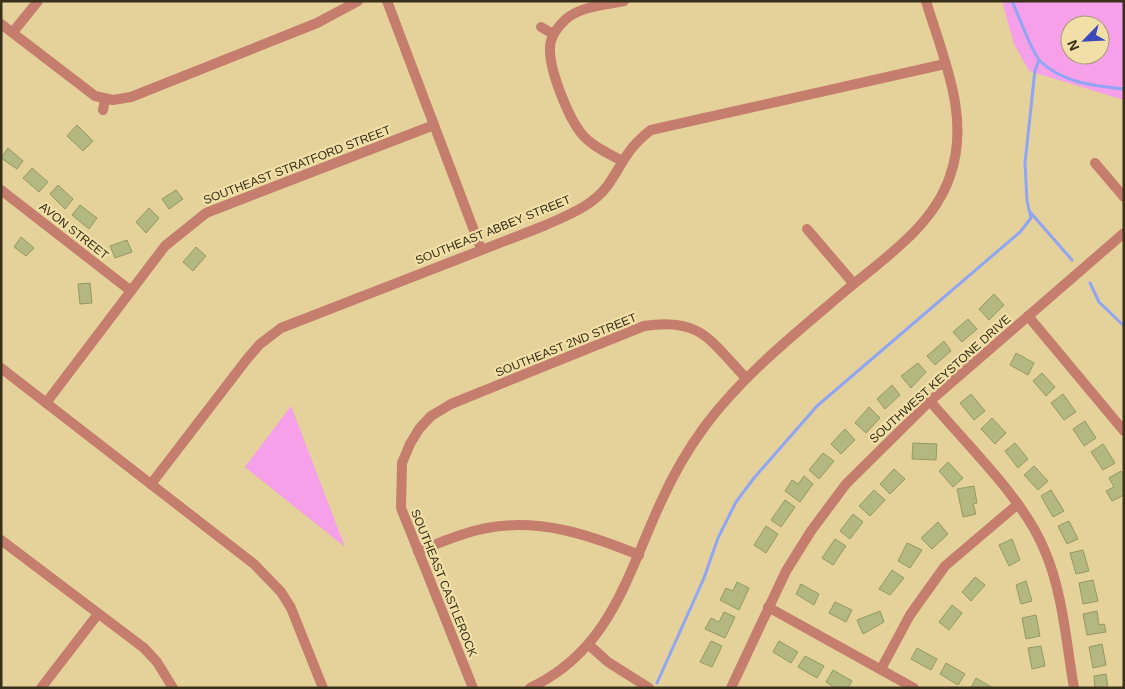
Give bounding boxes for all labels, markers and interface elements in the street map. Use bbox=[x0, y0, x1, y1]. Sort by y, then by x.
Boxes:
north arrow bbox=[1060, 15, 1110, 65]
text: N bbox=[1064, 37, 1082, 53]
street label: SOUTHEAST STRATFORD STREET bbox=[201, 122, 393, 207]
street label: SOUTHEAST ABBEY STREET bbox=[413, 192, 573, 268]
street label: AVON STREET bbox=[37, 200, 112, 263]
street label: SOUTHEAST 2ND STREET bbox=[493, 310, 639, 380]
street label: SOUTHWEST KEYSTONE DRIVE bbox=[867, 312, 1013, 446]
street label: SOUTHEAST CASTLEROCK bbox=[408, 507, 480, 659]

